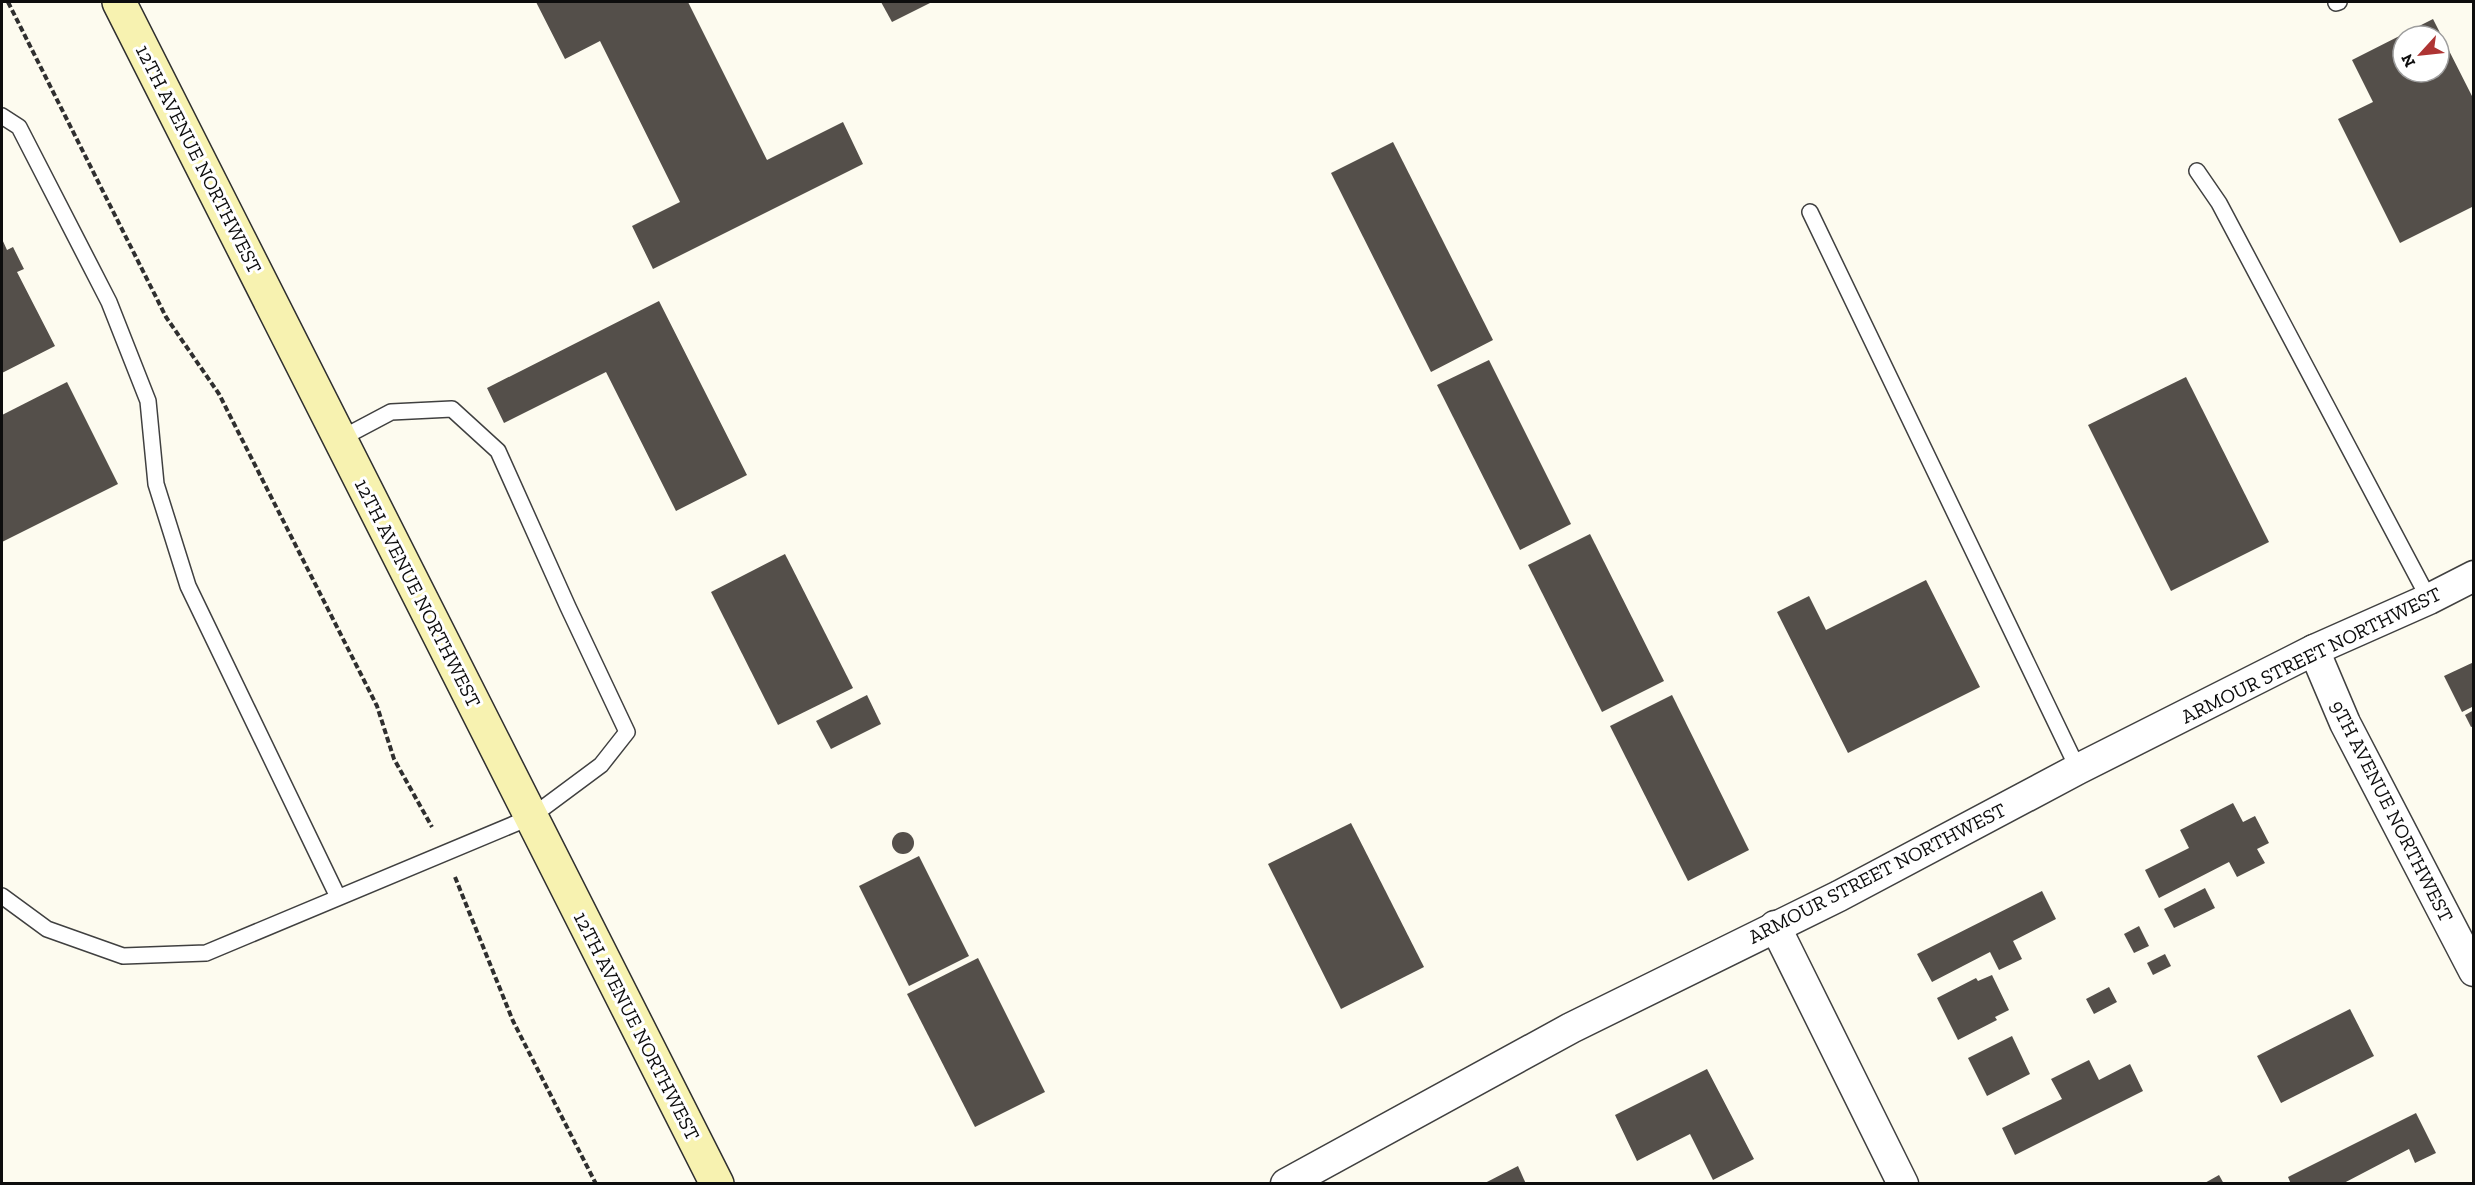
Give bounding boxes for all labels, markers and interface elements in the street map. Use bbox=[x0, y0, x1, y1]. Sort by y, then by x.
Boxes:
north arrow bbox=[2391, 24, 2451, 84]
street label: 12TH AVENUE NORTHWEST bbox=[131, 41, 267, 277]
text: N bbox=[2397, 51, 2419, 70]
street label: 12TH AVENUE NORTHWEST bbox=[350, 475, 486, 711]
street label: ARMOUR STREET NORTHWEST bbox=[2177, 582, 2445, 728]
street label: 9TH AVENUE NORTHWEST bbox=[2326, 696, 2458, 926]
street label: ARMOUR STREET NORTHWEST bbox=[1744, 797, 2010, 949]
street label: 12TH AVENUE NORTHWEST bbox=[569, 908, 705, 1144]

